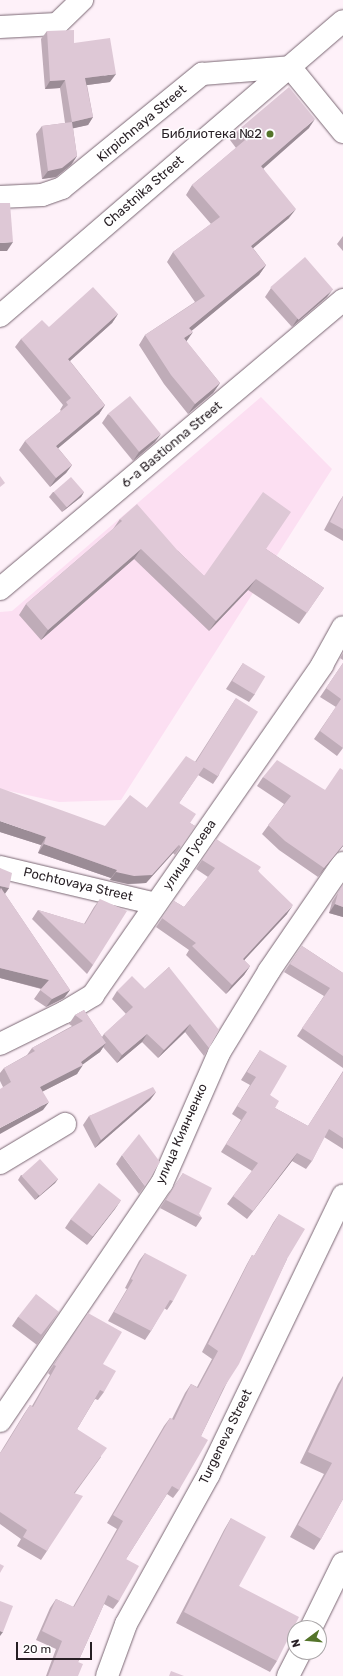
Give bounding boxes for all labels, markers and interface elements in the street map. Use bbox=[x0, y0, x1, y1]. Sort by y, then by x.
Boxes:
street label: Kirpichnaya Street bbox=[94, 82, 190, 166]
place label: Библиотека №2 bbox=[161, 126, 262, 142]
marker: Библиотека №2 bbox=[265, 129, 275, 139]
street label: Chastnika Street bbox=[101, 153, 187, 231]
street label: 6-a Bastionna Street bbox=[119, 398, 225, 492]
street label: улица Гусева bbox=[160, 817, 220, 893]
street label: Pochtovaya Street bbox=[22, 865, 134, 905]
street label: улица Киянченко bbox=[153, 1081, 211, 1187]
street label: Turgeneva Street bbox=[196, 1387, 256, 1487]
north arrow bbox=[287, 1620, 327, 1660]
scale bar bbox=[18, 1634, 94, 1660]
text: N bbox=[289, 1638, 303, 1649]
text: 20 m bbox=[23, 1642, 51, 1656]

